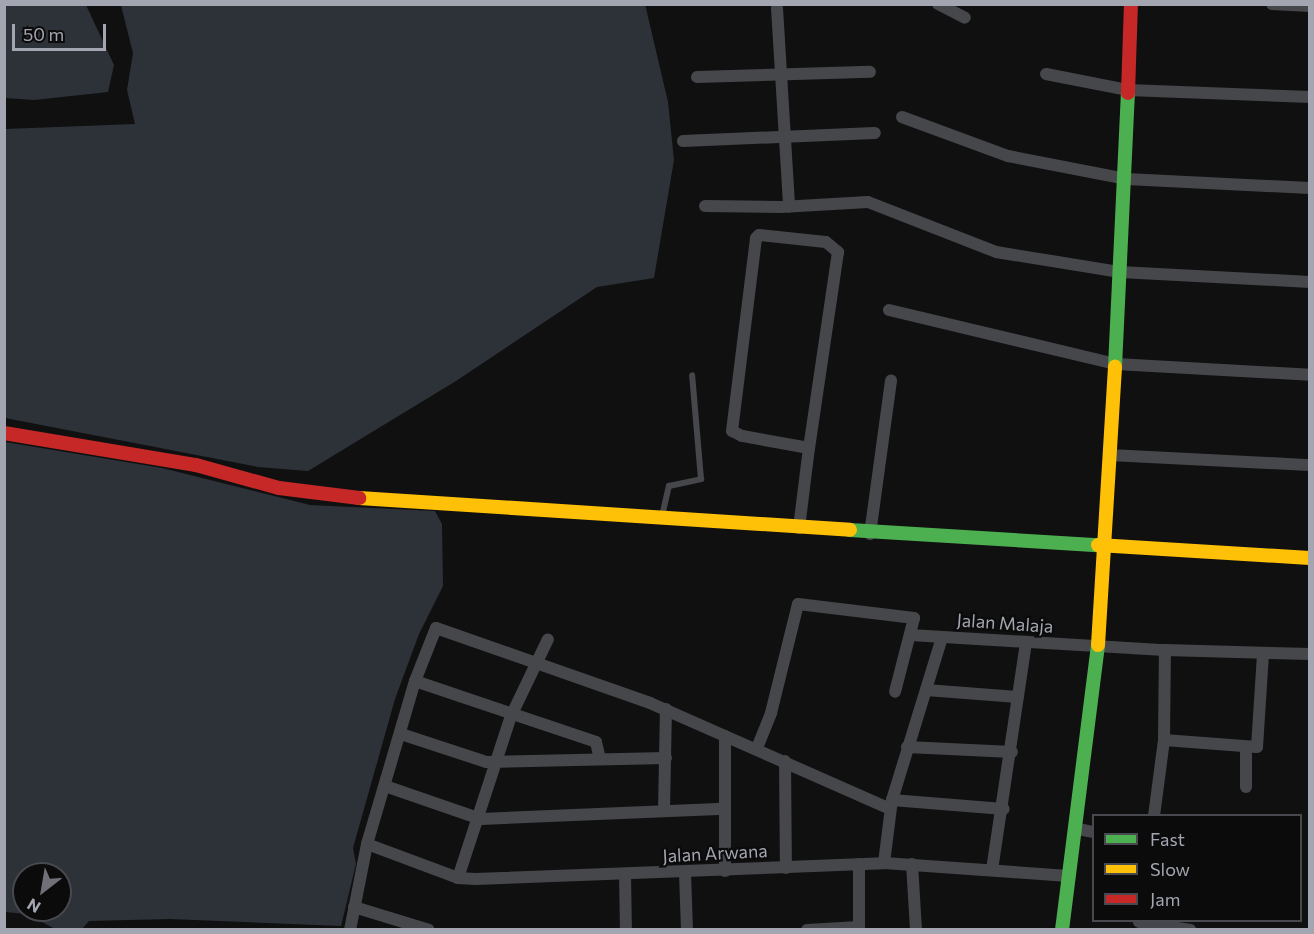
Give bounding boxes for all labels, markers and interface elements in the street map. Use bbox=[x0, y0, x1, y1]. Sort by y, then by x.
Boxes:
scale bar bbox=[15, 12, 110, 50]
text: 50 m bbox=[23, 23, 64, 45]
street label: Jalan Malaja bbox=[956, 609, 1054, 637]
legend bbox=[1092, 814, 1302, 922]
text: Fast bbox=[1150, 828, 1185, 850]
street label: Jalan Arwana bbox=[662, 839, 768, 867]
text: Slow bbox=[1150, 858, 1190, 880]
north arrow bbox=[12, 862, 72, 922]
text: Jam bbox=[1150, 888, 1180, 910]
text: N bbox=[23, 895, 44, 917]

